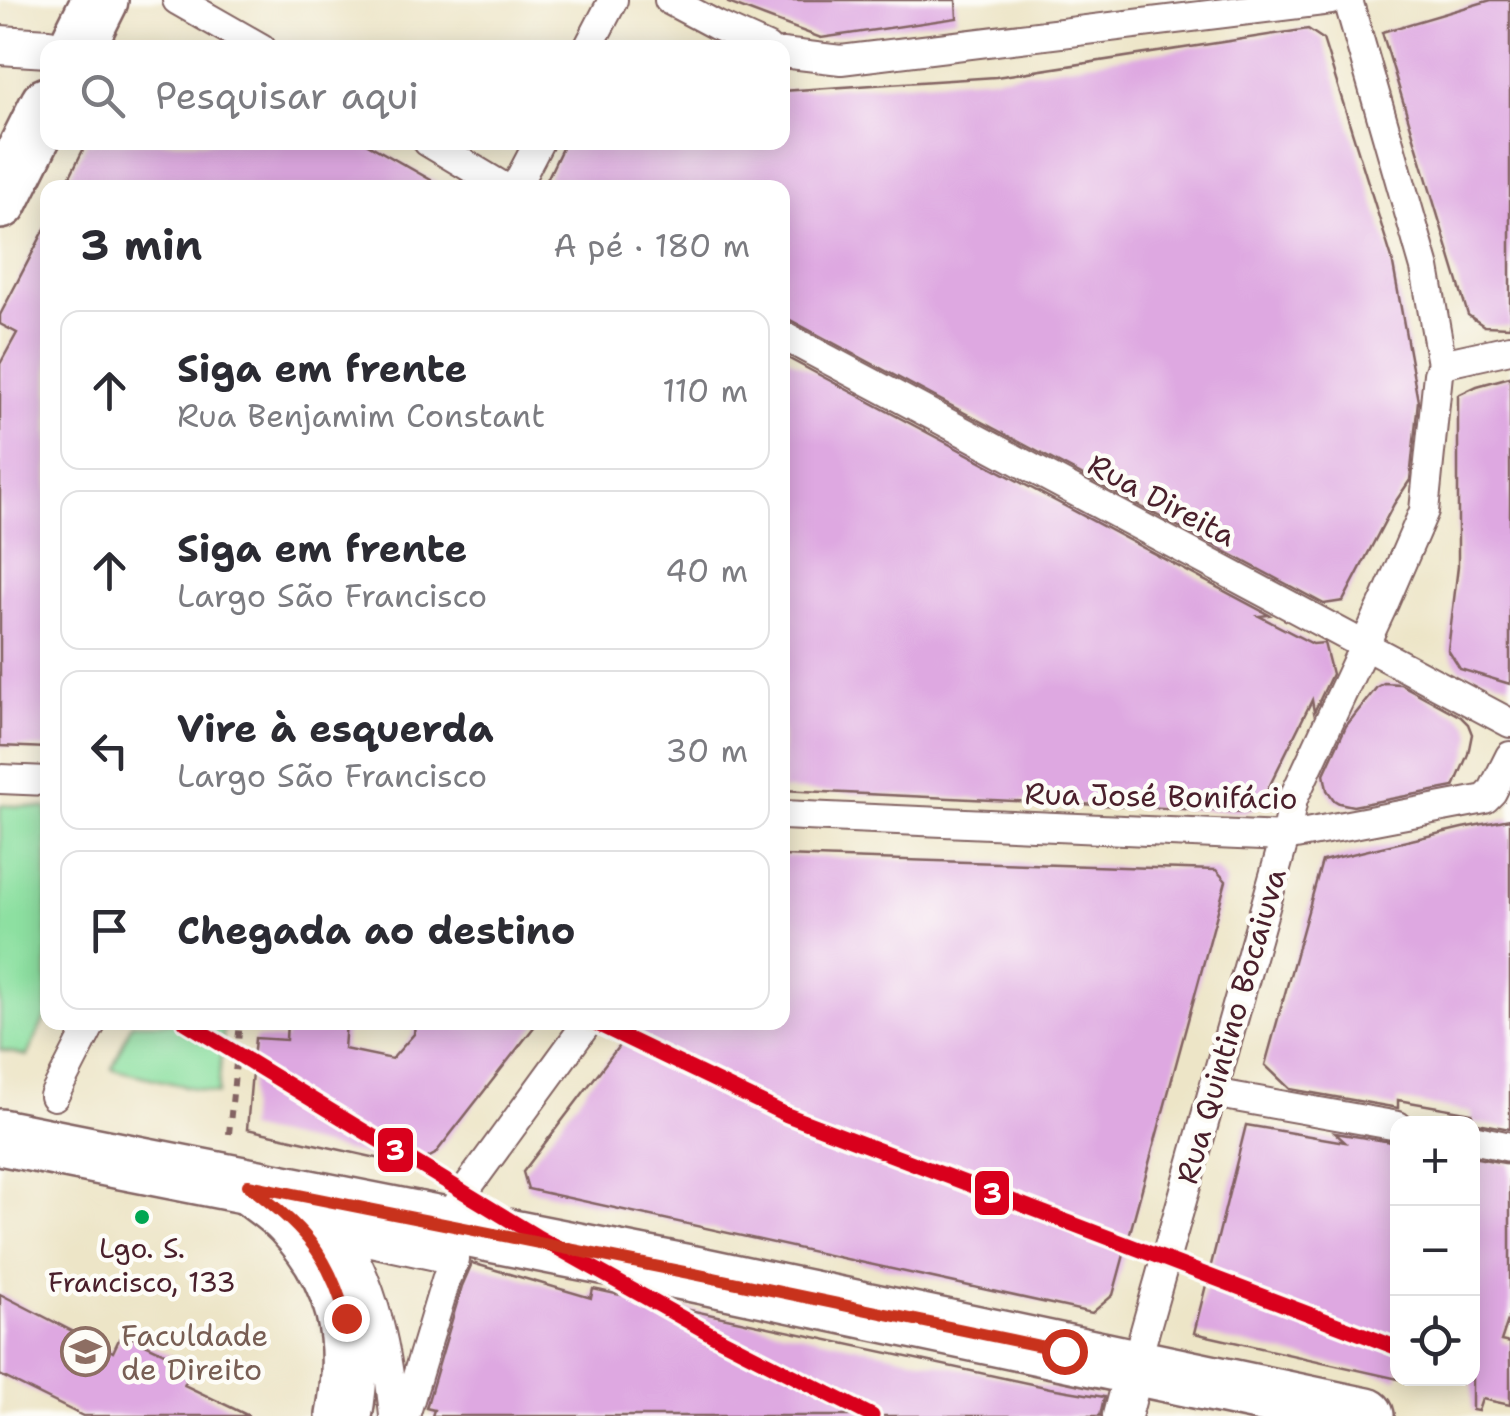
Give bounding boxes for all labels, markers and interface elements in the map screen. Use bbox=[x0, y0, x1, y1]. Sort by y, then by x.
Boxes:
search box bbox=[40, 40, 790, 150]
icon: search bbox=[75, 68, 130, 123]
text: Pesquisar aqui bbox=[155, 70, 419, 121]
text: 3 min bbox=[80, 217, 202, 273]
text: A pé · 180 m bbox=[553, 224, 750, 267]
text: Siga em frente bbox=[177, 343, 467, 394]
icon: ahead bbox=[82, 363, 137, 418]
text: 110 m bbox=[662, 369, 748, 412]
text: Rua Benjamim Constant bbox=[177, 394, 545, 437]
street label: Rua Direita bbox=[1081, 444, 1243, 556]
text: Siga em frente bbox=[177, 523, 467, 574]
icon: ahead bbox=[82, 543, 137, 598]
text: 40 m bbox=[665, 549, 748, 592]
text: Largo São Francisco bbox=[177, 574, 487, 617]
text: Vire à esquerda bbox=[177, 703, 494, 754]
icon: left bbox=[82, 723, 137, 778]
text: 30 m bbox=[665, 729, 748, 772]
text: Largo São Francisco bbox=[177, 754, 487, 797]
street label: Rua José Bonifácio bbox=[1024, 773, 1298, 819]
street label: Rua Quintino Bocaiuva bbox=[1166, 863, 1296, 1189]
icon: arrive bbox=[82, 903, 137, 958]
text: Chegada ao destino bbox=[177, 905, 575, 956]
map controls bbox=[1390, 1116, 1480, 1386]
button: + bbox=[1390, 1116, 1480, 1206]
line badge: 3 bbox=[376, 1126, 415, 1174]
text: 3 bbox=[385, 1131, 405, 1169]
line badge: 3 bbox=[973, 1169, 1011, 1217]
text: 3 bbox=[982, 1174, 1002, 1212]
button: − bbox=[1390, 1206, 1480, 1296]
marker: Lgo. S. Francisco, 133 bbox=[132, 1207, 152, 1227]
place label: Lgo. S. Francisco, 133 bbox=[48, 1229, 236, 1301]
route end bbox=[324, 1296, 370, 1342]
button: locate bbox=[1390, 1296, 1480, 1386]
place label: Faculdade de Direito bbox=[121, 1315, 268, 1390]
school or university icon: Faculdade de Direito bbox=[60, 1326, 112, 1378]
route start bbox=[1042, 1329, 1088, 1375]

